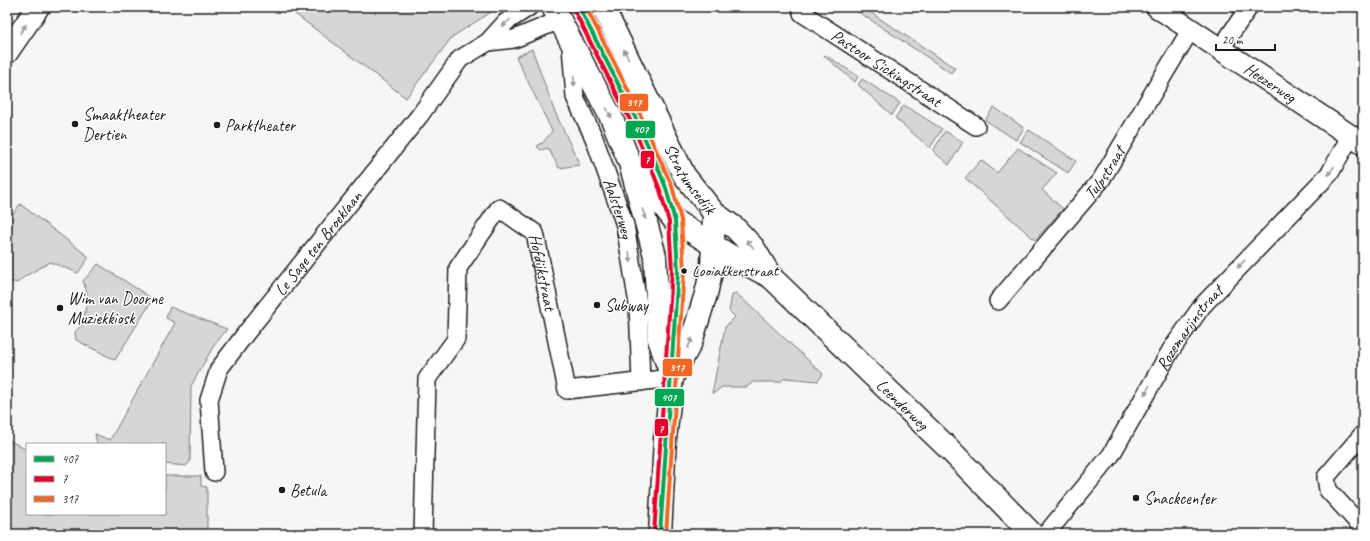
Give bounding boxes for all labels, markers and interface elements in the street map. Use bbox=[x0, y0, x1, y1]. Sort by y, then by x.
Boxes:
one-way arrow bbox=[502, 18, 511, 27]
one-way arrow bbox=[19, 24, 27, 35]
street label: Pastoor Sickingstraat bbox=[828, 25, 947, 113]
scale bar bbox=[1216, 26, 1275, 52]
text: 20 m bbox=[1222, 32, 1244, 48]
one-way arrow bbox=[623, 48, 629, 60]
street label: Heezerweg bbox=[1240, 58, 1301, 108]
one-way arrow bbox=[571, 75, 578, 87]
line badge: 317 bbox=[619, 93, 649, 112]
text: 317 bbox=[627, 95, 642, 109]
place label: Smaaktheater Dertien bbox=[83, 104, 167, 145]
one-way arrow bbox=[606, 108, 613, 119]
place label: Parktheater bbox=[225, 115, 297, 136]
marker: Smaaktheater Dertien bbox=[70, 119, 80, 129]
marker: Parktheater bbox=[212, 120, 222, 130]
line badge: 407 bbox=[625, 120, 656, 139]
text: 407 bbox=[634, 122, 649, 136]
street label: Stratumsedijk bbox=[660, 140, 722, 219]
street label: Tulpstraat bbox=[1079, 140, 1130, 203]
line badge: 7 bbox=[640, 150, 655, 169]
text: 7 bbox=[645, 152, 651, 166]
one-way arrow bbox=[1327, 165, 1335, 176]
street label: Aalsterweg bbox=[599, 175, 638, 241]
street label: Le Sage ten Broeklaan bbox=[270, 185, 367, 300]
one-way arrow bbox=[641, 208, 647, 220]
street label: Hofdijkstraat bbox=[525, 232, 562, 315]
one-way arrow bbox=[746, 239, 755, 249]
one-way arrow bbox=[627, 251, 633, 263]
one-way arrow bbox=[1236, 259, 1246, 269]
place label: Looiakkerstraat bbox=[692, 261, 780, 281]
marker: Looiakkerstraat bbox=[679, 266, 689, 276]
street label: Rozemarijnstraat bbox=[1151, 279, 1229, 374]
place label: Wim van Doorne Muziekkiosk bbox=[68, 288, 164, 329]
place label: Subway bbox=[605, 295, 649, 316]
marker: Subway bbox=[592, 300, 602, 310]
marker: Wim van Doorne Muziekkiosk bbox=[55, 303, 65, 313]
one-way arrow bbox=[687, 338, 693, 349]
line badge: 317 bbox=[662, 358, 693, 377]
text: 317 bbox=[670, 360, 685, 374]
street label: Leenderweg bbox=[872, 374, 935, 436]
one-way arrow bbox=[1144, 384, 1151, 396]
line badge: 407 bbox=[654, 388, 685, 407]
text: 407 bbox=[662, 390, 677, 404]
line badge: 7 bbox=[654, 418, 669, 437]
text: 7 bbox=[659, 421, 665, 435]
legend bbox=[26, 443, 166, 515]
text: 407 bbox=[62, 451, 79, 467]
text: 7 bbox=[62, 471, 68, 487]
place label: Betula bbox=[290, 480, 328, 501]
marker: Betula bbox=[277, 485, 287, 495]
place label: Snackcenter bbox=[1144, 488, 1218, 509]
text: 317 bbox=[62, 491, 79, 507]
marker: Snackcenter bbox=[1131, 493, 1141, 503]

